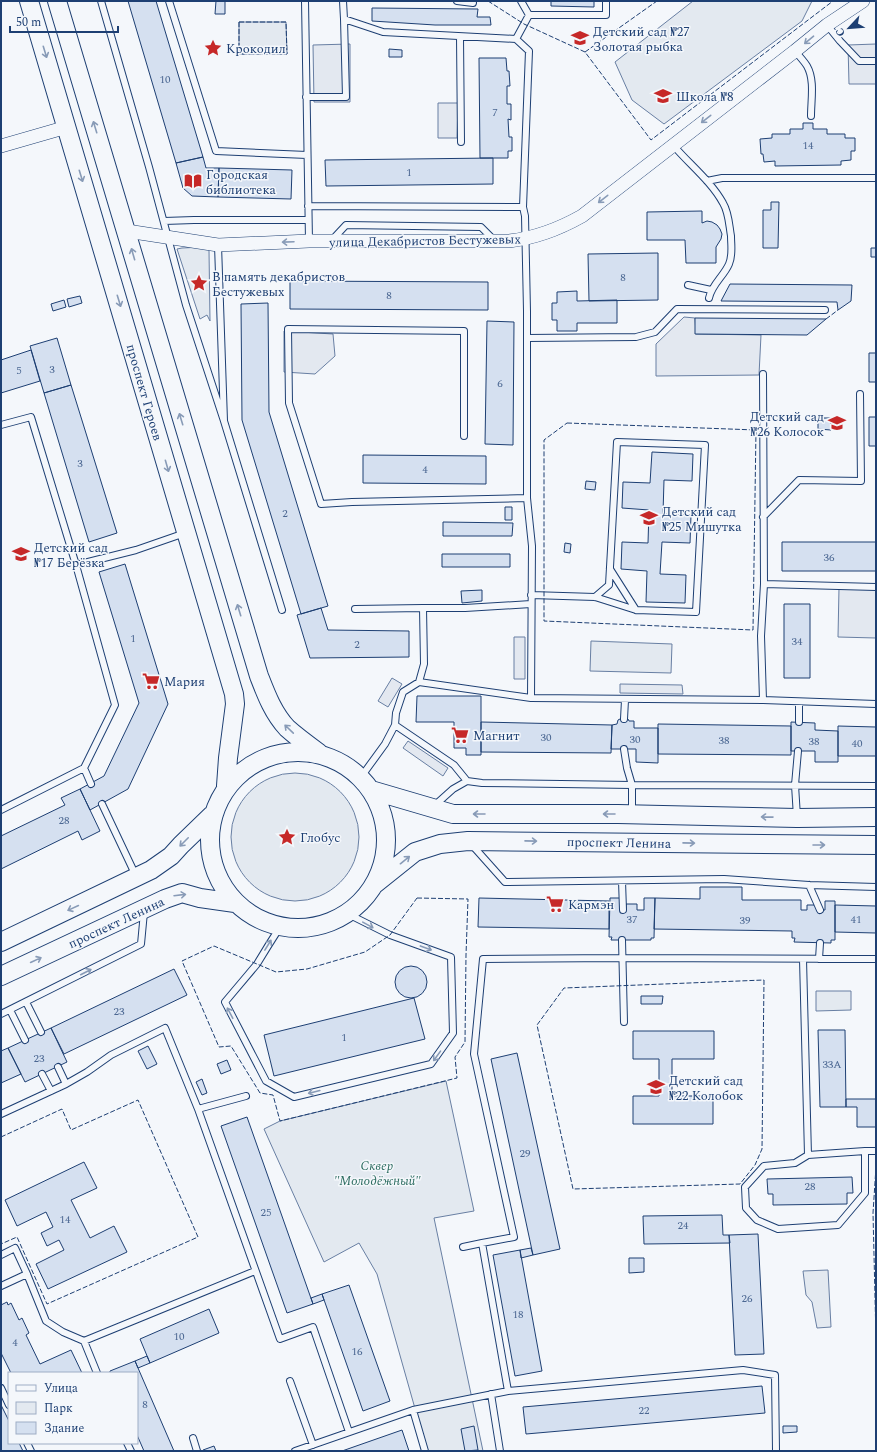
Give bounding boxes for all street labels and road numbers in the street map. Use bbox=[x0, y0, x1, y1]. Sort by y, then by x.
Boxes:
street label: улица Декабристов Бестужевых bbox=[328, 229, 521, 253]
street label: проспект Героев bbox=[121, 342, 168, 443]
street label: проспект Ленина bbox=[567, 832, 672, 854]
street label: проспект Ленина bbox=[65, 892, 168, 954]

